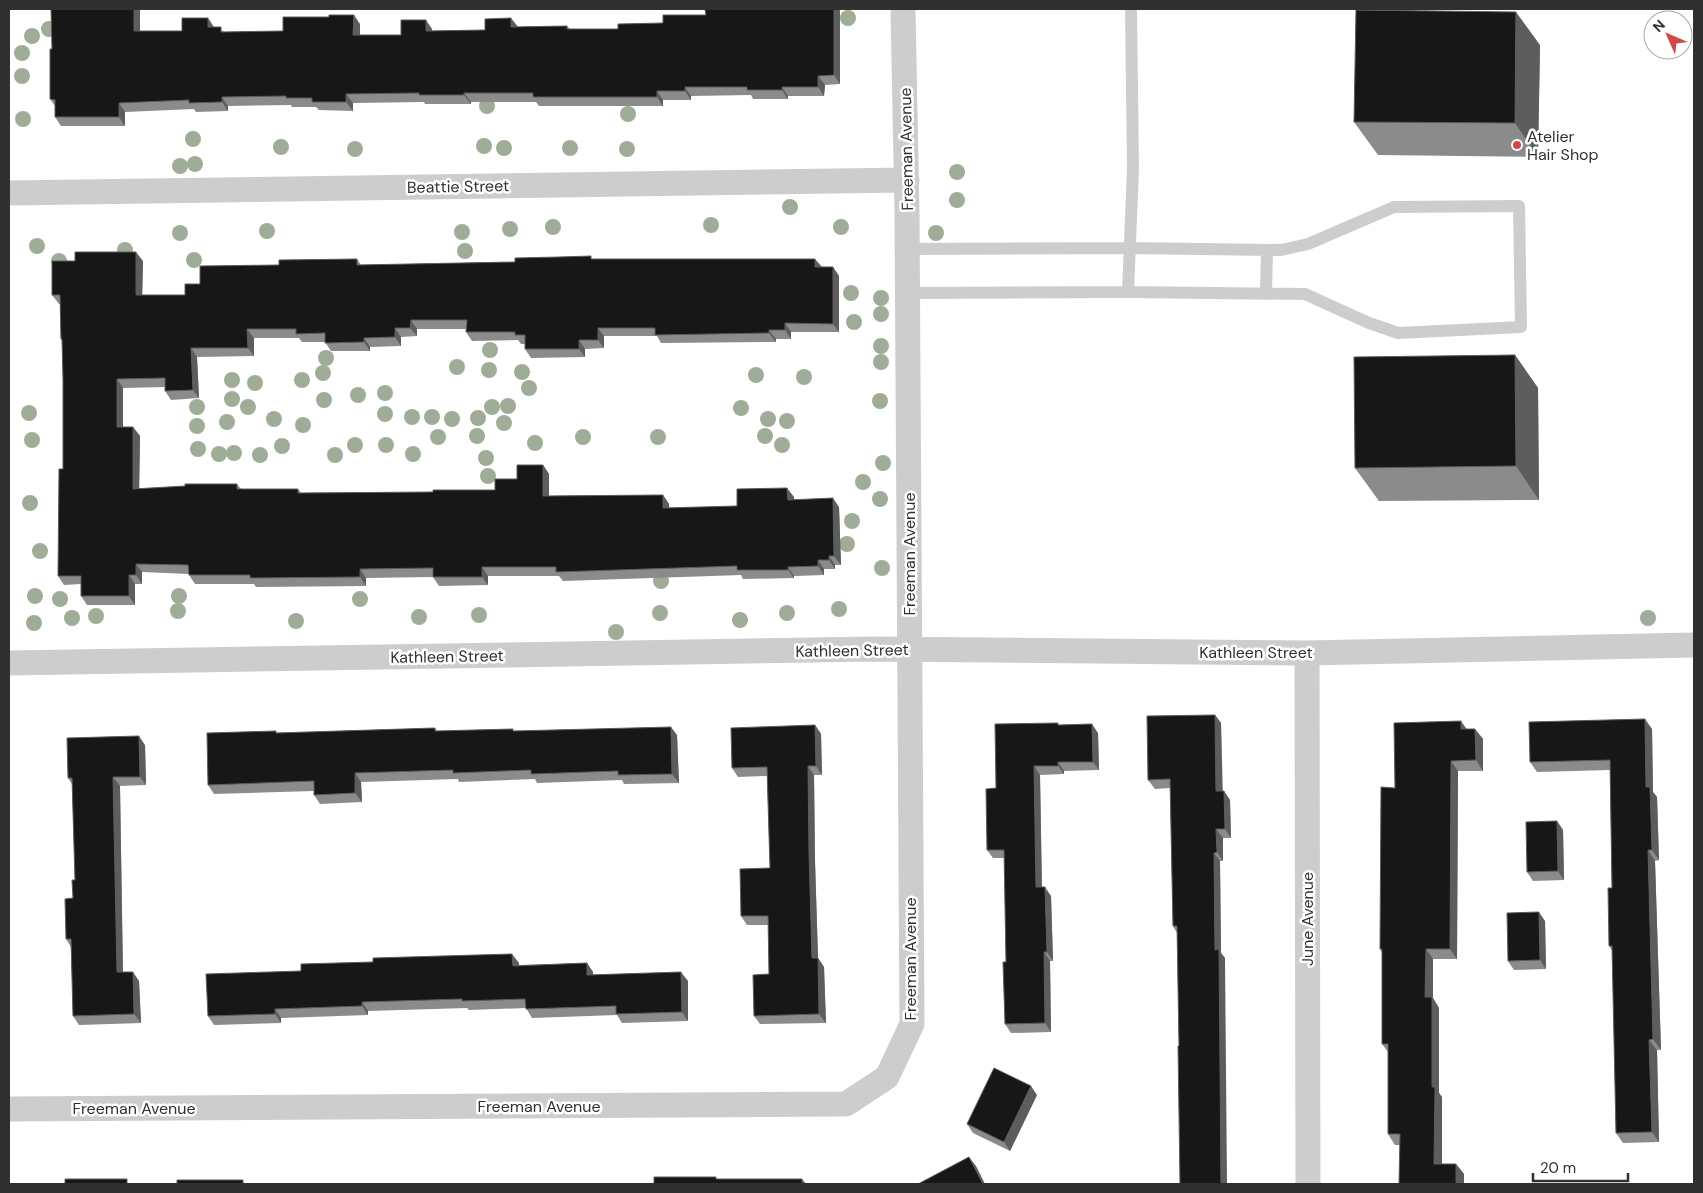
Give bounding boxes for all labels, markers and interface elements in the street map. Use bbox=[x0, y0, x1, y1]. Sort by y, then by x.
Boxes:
north arrow bbox=[1643, 10, 1693, 60]
text: N bbox=[1649, 16, 1669, 36]
street label: Freeman Avenue bbox=[895, 87, 918, 211]
place label: Atelier Hair Shop bbox=[1527, 126, 1599, 165]
marker: Atelier Hair Shop bbox=[1511, 139, 1523, 151]
street label: Beattie Street bbox=[407, 175, 509, 198]
street label: Freeman Avenue bbox=[899, 492, 920, 616]
street label: Kathleen Street bbox=[795, 639, 909, 662]
street label: Kathleen Street bbox=[1199, 642, 1313, 663]
street label: Kathleen Street bbox=[390, 645, 504, 668]
street label: June Avenue bbox=[1297, 872, 1318, 966]
street label: Freeman Avenue bbox=[900, 897, 921, 1021]
street label: Freeman Avenue bbox=[477, 1096, 601, 1117]
street label: Freeman Avenue bbox=[72, 1098, 196, 1119]
scale bar bbox=[1533, 1150, 1628, 1182]
text: 20 m bbox=[1540, 1158, 1576, 1178]

